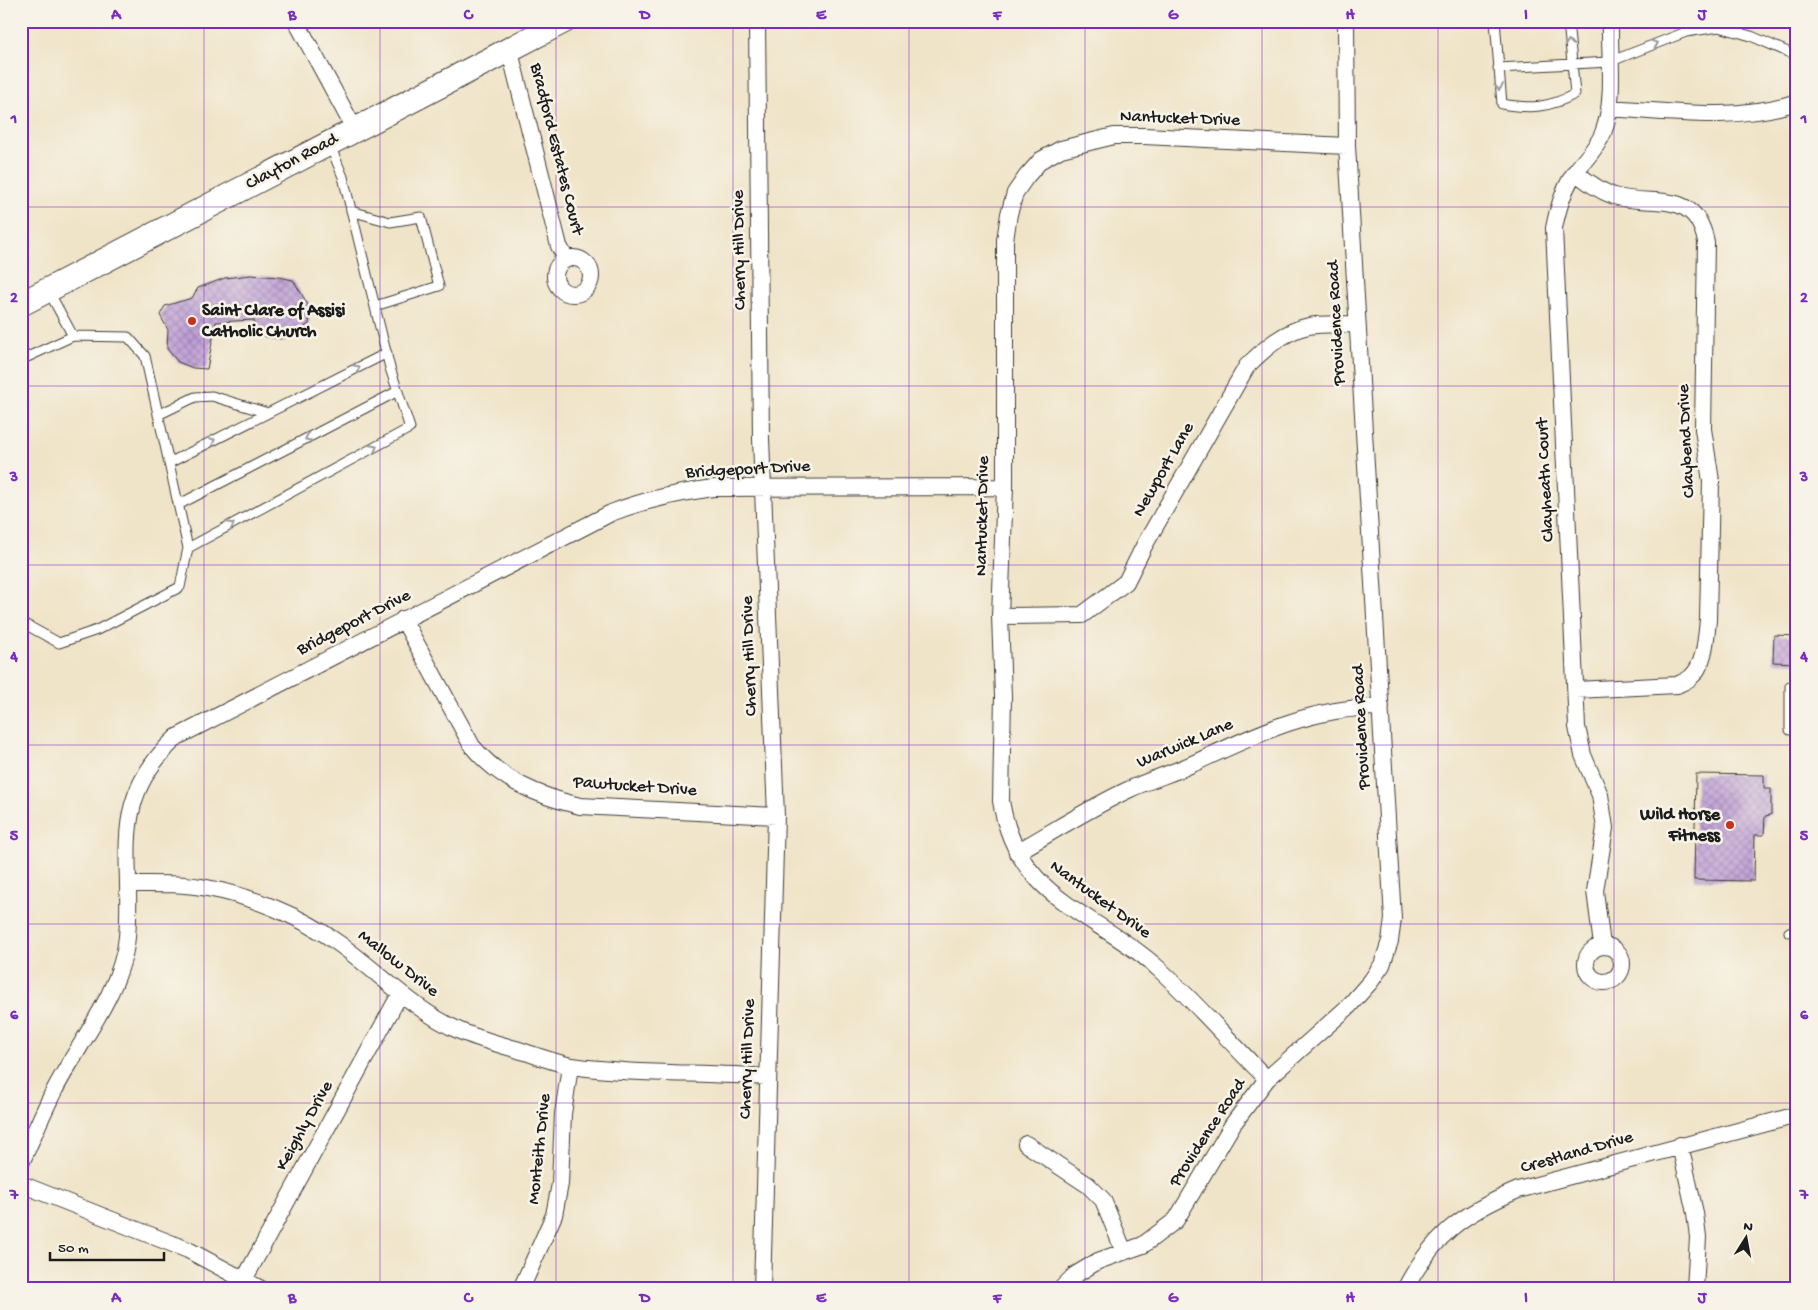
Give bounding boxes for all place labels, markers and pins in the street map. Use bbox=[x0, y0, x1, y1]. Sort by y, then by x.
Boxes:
place label: Saint Clare of Assisi Catholic Church bbox=[201, 301, 346, 343]
marker: Saint Clare of Assisi Catholic Church bbox=[186, 315, 198, 327]
place label: Wild Horse Fitness bbox=[1639, 805, 1721, 847]
marker: Wild Horse Fitness bbox=[1724, 819, 1736, 831]

